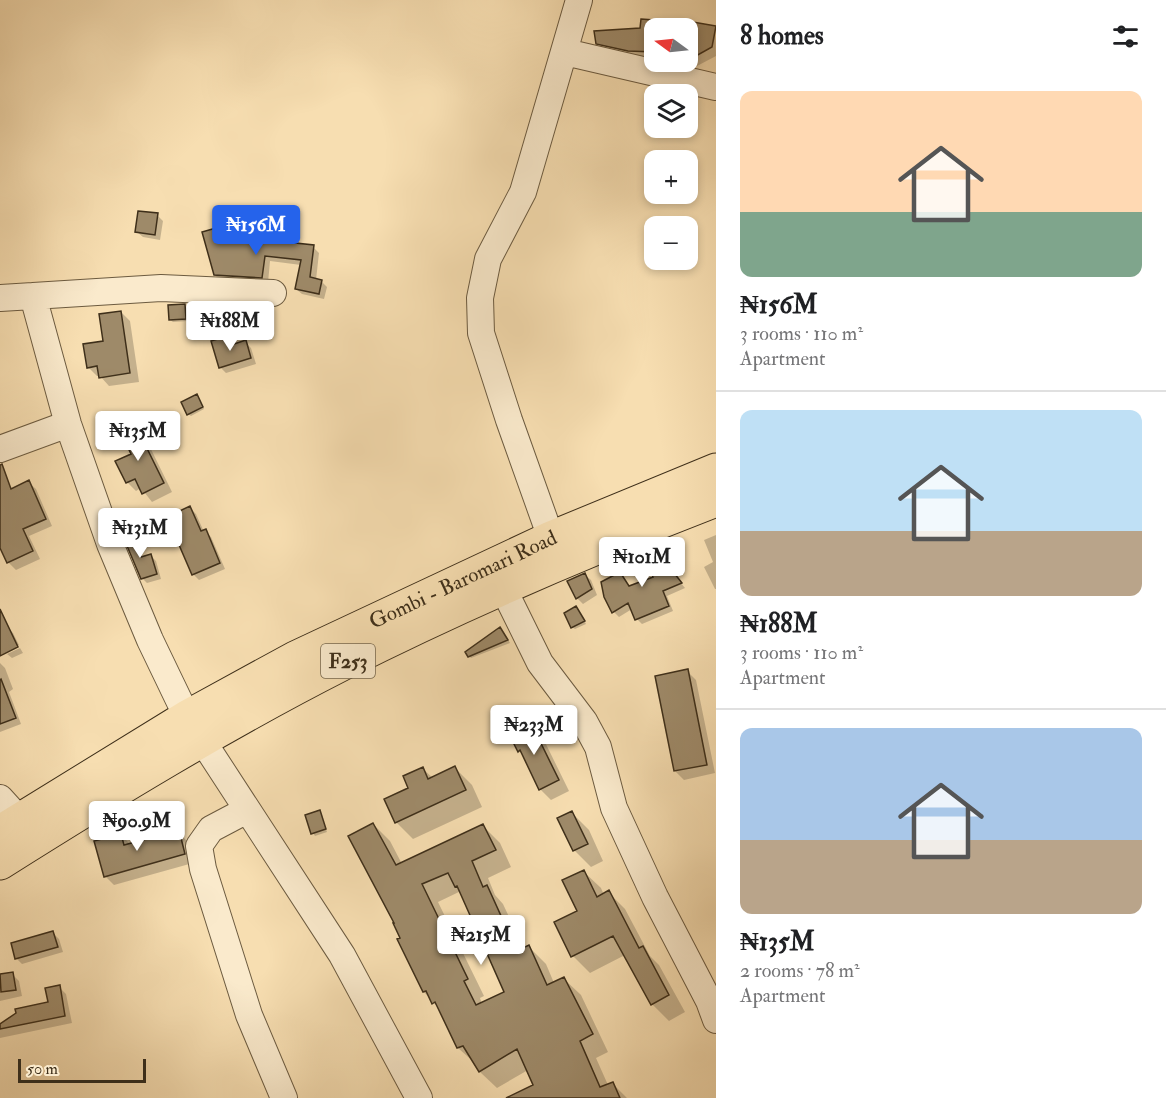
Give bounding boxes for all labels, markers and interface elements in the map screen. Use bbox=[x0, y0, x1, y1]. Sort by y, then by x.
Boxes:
north arrow bbox=[644, 18, 698, 72]
map controls bbox=[644, 18, 698, 270]
text: 8 homes bbox=[740, 20, 824, 52]
icon: filters bbox=[1109, 20, 1142, 53]
button: layers bbox=[644, 84, 698, 138]
icon: home bbox=[887, 130, 995, 238]
button: + bbox=[644, 150, 698, 204]
pin: ₦156M bbox=[214, 205, 298, 256]
text: ₦156M bbox=[226, 212, 286, 237]
button: − bbox=[644, 216, 698, 270]
text: ₦156M bbox=[740, 289, 818, 321]
pin: ₦188M bbox=[188, 301, 272, 352]
text: ₦188M bbox=[200, 308, 260, 333]
text: 3 rooms · 110 m² bbox=[740, 321, 863, 346]
text: Apartment bbox=[740, 346, 825, 371]
pin: ₦135M bbox=[96, 411, 180, 462]
text: ₦135M bbox=[109, 418, 167, 443]
icon: home bbox=[887, 449, 995, 557]
pin: ₦131M bbox=[98, 508, 182, 559]
text: ₦131M bbox=[112, 515, 168, 540]
street label: Gombi - Baromari Road bbox=[365, 524, 562, 635]
pin: ₦101M bbox=[600, 537, 684, 588]
text: ₦101M bbox=[613, 544, 671, 569]
text: ₦188M bbox=[740, 608, 818, 640]
text: 3 rooms · 110 m² bbox=[740, 640, 863, 665]
road number: F253 bbox=[321, 644, 375, 678]
text: Apartment bbox=[740, 665, 825, 690]
pin: ₦233M bbox=[492, 705, 576, 756]
text: ₦233M bbox=[504, 712, 564, 737]
icon: home bbox=[887, 767, 995, 875]
pin: ₦90.9M bbox=[88, 801, 186, 852]
text: ₦90.9M bbox=[103, 808, 171, 833]
pin: ₦215M bbox=[439, 915, 523, 966]
text: ₦215M bbox=[451, 922, 511, 947]
text: ₦135M bbox=[740, 926, 815, 958]
text: 2 rooms · 78 m² bbox=[740, 958, 860, 983]
text: Apartment bbox=[740, 983, 825, 1008]
scale bar bbox=[18, 1056, 146, 1084]
text: 50 m bbox=[27, 1059, 58, 1079]

